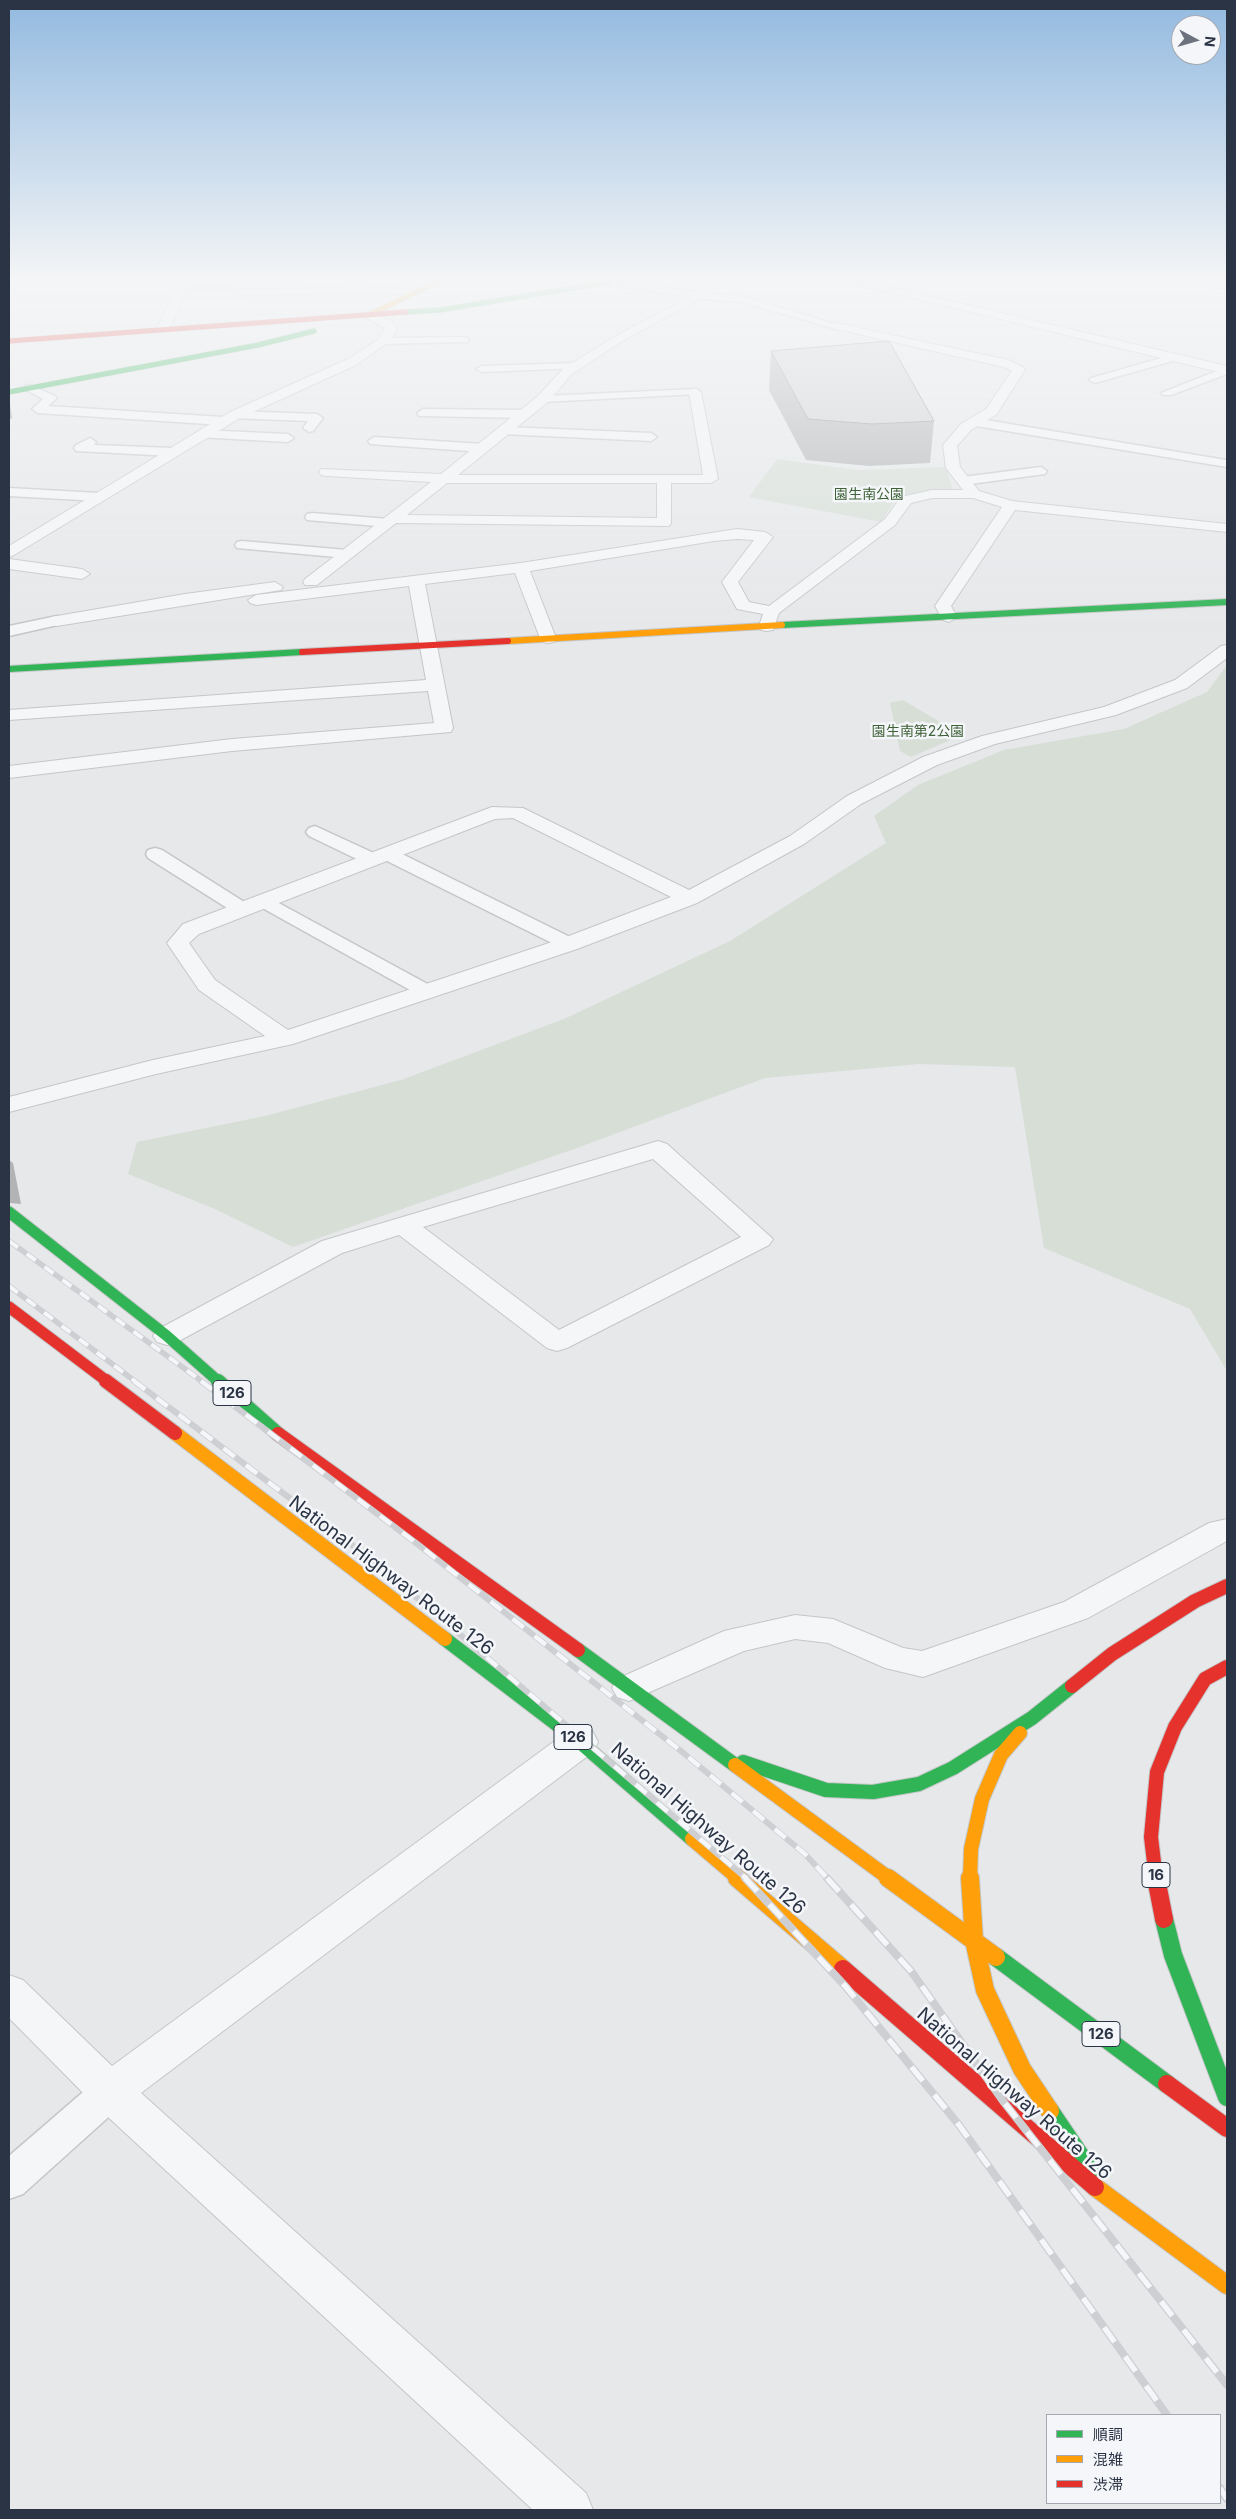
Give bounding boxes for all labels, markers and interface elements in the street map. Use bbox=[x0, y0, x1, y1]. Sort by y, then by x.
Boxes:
north arrow bbox=[1171, 15, 1221, 65]
text: N bbox=[1201, 35, 1219, 48]
park label: 園生南公園 bbox=[834, 487, 904, 503]
park label: 園生南第2公園 bbox=[872, 724, 964, 740]
road number: 126 bbox=[213, 1380, 251, 1406]
street label: National Highway Route 126 bbox=[284, 1491, 498, 1661]
road number: 126 bbox=[554, 1724, 592, 1750]
street label: National Highway Route 126 bbox=[606, 1738, 810, 1920]
road number: 16 bbox=[1142, 1862, 1170, 1888]
street label: National Highway Route 126 bbox=[912, 2003, 1116, 2185]
road number: 126 bbox=[1082, 2022, 1120, 2046]
legend bbox=[1046, 2414, 1221, 2504]
text: 順調 bbox=[1093, 2425, 1123, 2444]
text: 混雑 bbox=[1093, 2450, 1123, 2469]
text: 渋滞 bbox=[1093, 2475, 1123, 2494]

